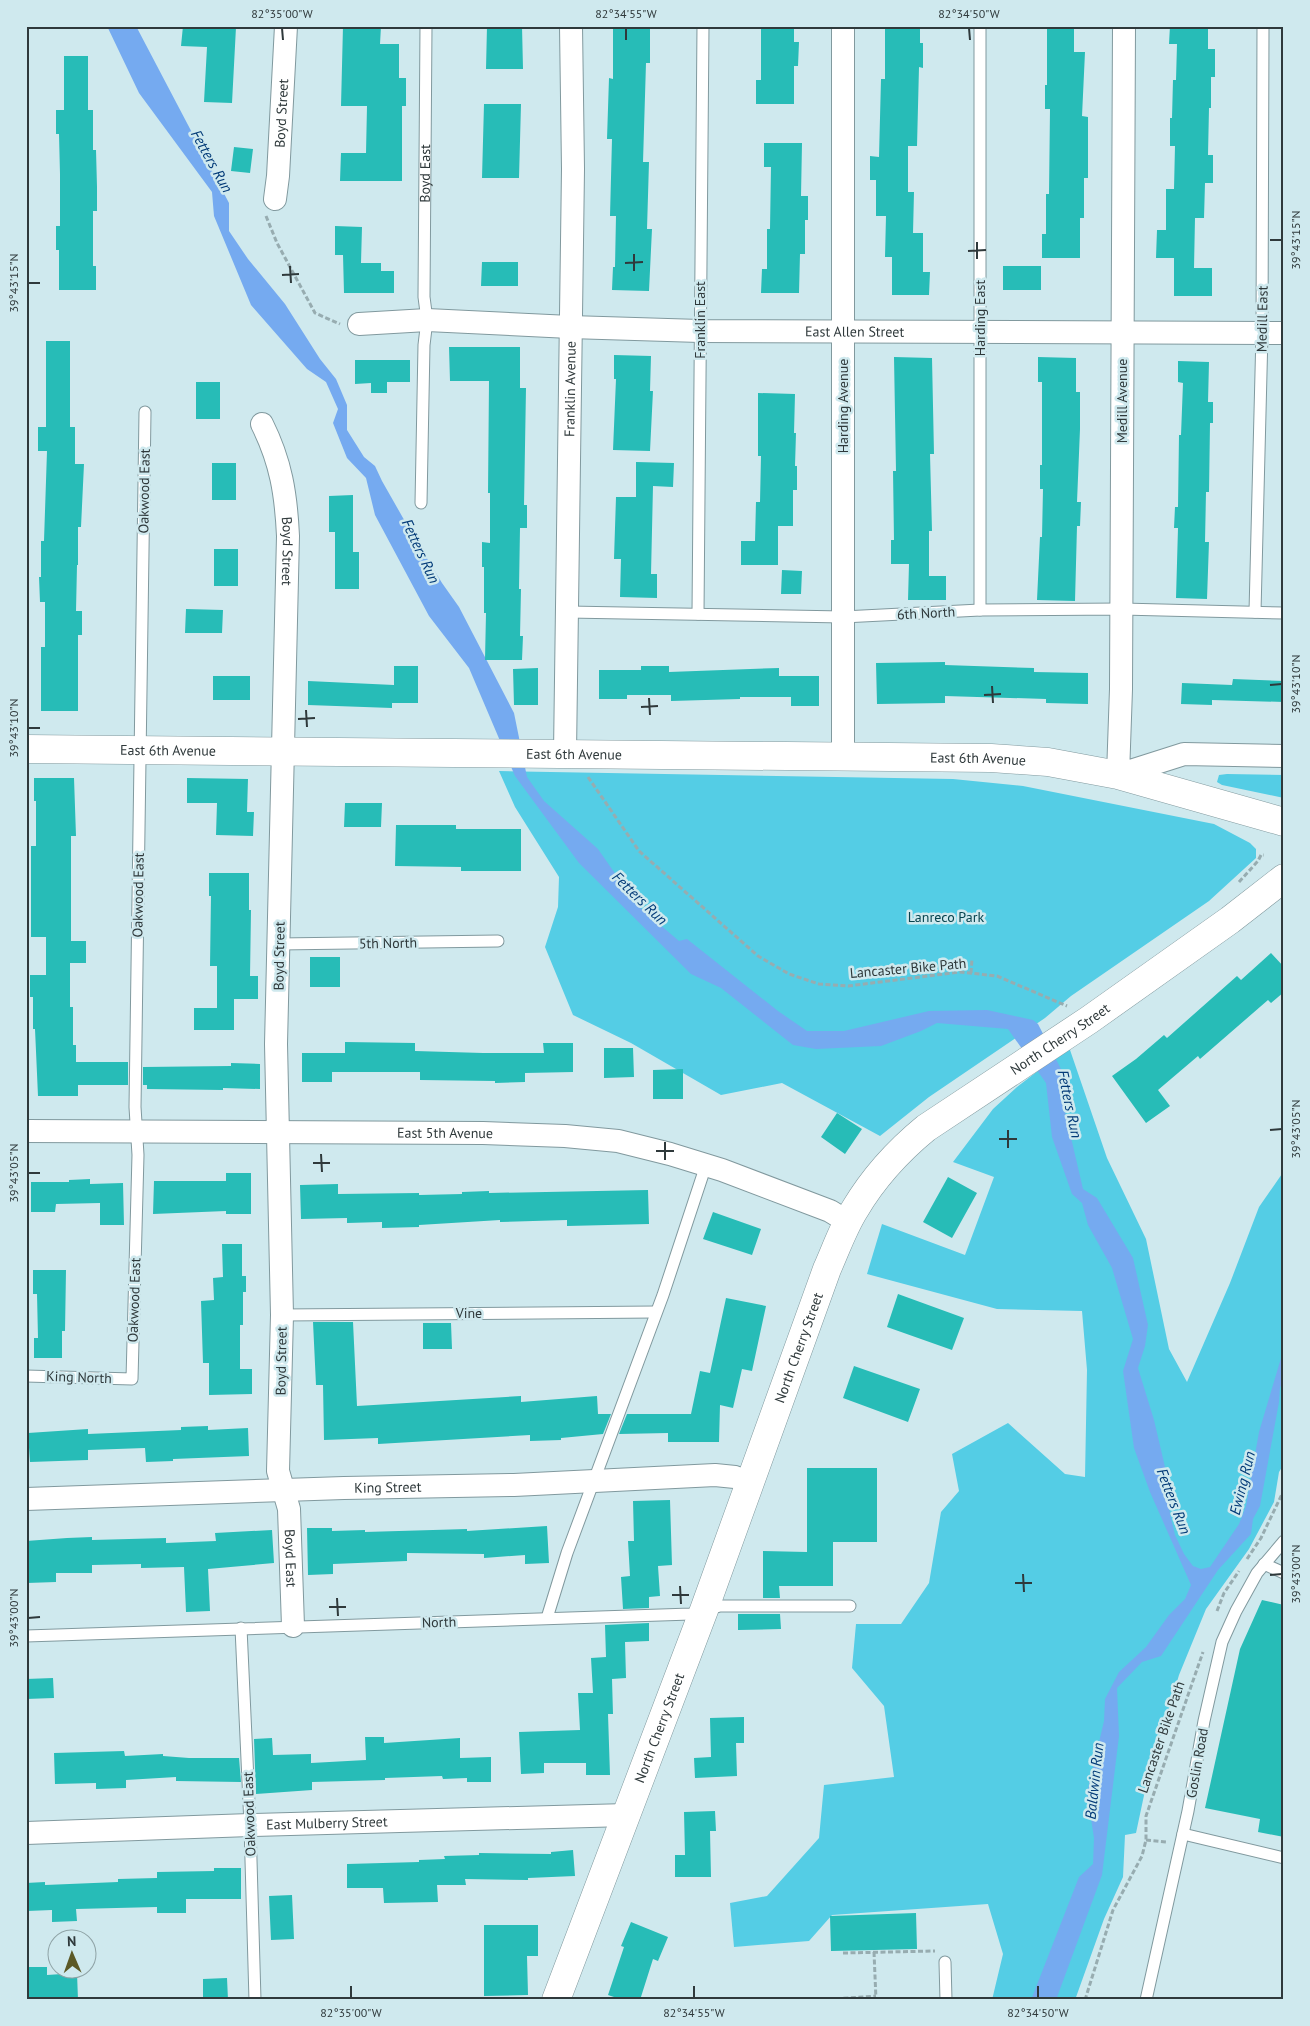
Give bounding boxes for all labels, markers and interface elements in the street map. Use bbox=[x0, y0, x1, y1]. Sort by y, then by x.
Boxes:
text: 82°35'00"W bbox=[251, 6, 313, 21]
text: 82°34'55"W bbox=[595, 6, 657, 21]
text: 82°34'50"W bbox=[938, 6, 1000, 21]
street label: Boyd Street bbox=[271, 78, 292, 148]
water label: Fetters Run bbox=[187, 126, 237, 196]
street label: Boyd East bbox=[416, 144, 434, 203]
text: 39°43'15"N bbox=[1288, 210, 1303, 270]
text: 39°43'15"N bbox=[6, 253, 21, 313]
street label: Harding East bbox=[971, 280, 989, 356]
street label: Franklin East bbox=[691, 281, 709, 359]
street label: Medill East bbox=[1252, 285, 1272, 352]
street label: East Allen Street bbox=[805, 322, 905, 341]
street label: Franklin Avenue bbox=[560, 341, 580, 437]
street label: Harding Avenue bbox=[834, 359, 852, 453]
street label: Medill Avenue bbox=[1113, 359, 1131, 443]
street label: Oakwood East bbox=[134, 448, 154, 534]
street label: Boyd Street bbox=[278, 516, 297, 586]
water label: Fetters Run bbox=[398, 516, 444, 587]
street label: 6th North bbox=[896, 602, 956, 624]
text: 39°43'10"N bbox=[1288, 654, 1303, 714]
text: 39°43'10"N bbox=[6, 698, 21, 758]
street label: East 6th Avenue bbox=[120, 741, 216, 760]
street label: East 6th Avenue bbox=[526, 745, 622, 764]
street label: East 6th Avenue bbox=[930, 748, 1027, 769]
street label: Oakwood East bbox=[128, 852, 148, 938]
water label: Fetters Run bbox=[608, 867, 672, 929]
park label: Lanreco Park bbox=[908, 908, 984, 926]
street label: Boyd Street bbox=[269, 921, 289, 991]
street label: 5th North bbox=[359, 933, 417, 953]
street label: Lancaster Bike Path bbox=[849, 954, 967, 982]
street label: North Cherry Street bbox=[1007, 999, 1114, 1079]
water label: Fetters Run bbox=[1054, 1068, 1087, 1140]
text: 39°43'05"N bbox=[1288, 1099, 1303, 1159]
street label: East 5th Avenue bbox=[397, 1124, 493, 1142]
text: 39°43'05"N bbox=[6, 1143, 21, 1203]
street label: Oakwood East bbox=[124, 1257, 144, 1343]
street label: North Cherry Street bbox=[770, 1290, 827, 1405]
street label: Vine bbox=[455, 1304, 482, 1322]
street label: Boyd Street bbox=[271, 1326, 291, 1396]
street label: King North bbox=[46, 1367, 112, 1387]
water label: Ewing Run bbox=[1225, 1449, 1259, 1517]
water label: Fetters Run bbox=[1153, 1465, 1195, 1537]
street label: King Street bbox=[354, 1478, 422, 1497]
street label: Boyd East bbox=[281, 1529, 301, 1588]
text: 39°43'00"N bbox=[1288, 1544, 1303, 1604]
text: 39°43'00"N bbox=[6, 1588, 21, 1648]
street label: North bbox=[421, 1612, 457, 1632]
street label: North Cherry Street bbox=[630, 1670, 688, 1785]
street label: Lancaster Bike Path bbox=[1133, 1679, 1189, 1795]
street label: Goslin Road bbox=[1182, 1727, 1212, 1799]
water label: Baldwin Run bbox=[1081, 1742, 1107, 1820]
street label: Oakwood East bbox=[239, 1771, 259, 1857]
street label: East Mulberry Street bbox=[266, 1812, 388, 1834]
north arrow bbox=[48, 1928, 98, 1978]
text: N bbox=[67, 1932, 76, 1950]
text: 82°35'00"W bbox=[320, 2005, 382, 2020]
text: 82°34'55"W bbox=[663, 2005, 725, 2020]
text: 82°34'50"W bbox=[1007, 2005, 1069, 2020]

